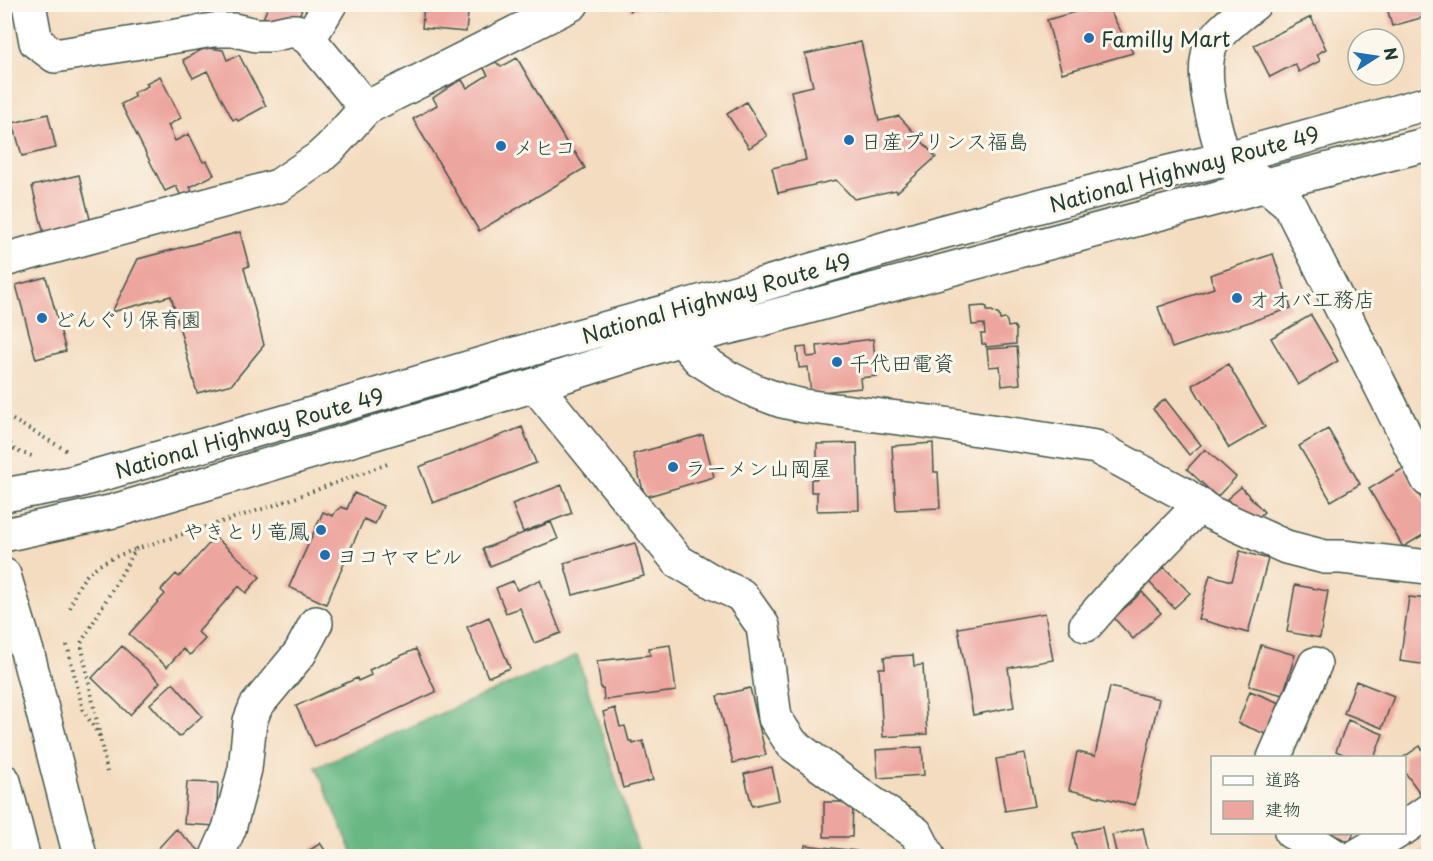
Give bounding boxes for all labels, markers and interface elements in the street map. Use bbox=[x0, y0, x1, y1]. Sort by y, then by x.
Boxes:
place label: Familly Mart bbox=[1101, 22, 1230, 54]
north arrow bbox=[1346, 27, 1406, 87]
marker: Familly Mart bbox=[1082, 31, 1096, 45]
text: N bbox=[1379, 45, 1405, 62]
street label: National Highway Route 49 bbox=[1045, 117, 1323, 219]
place label: 日産プリンス福島 bbox=[861, 124, 1029, 156]
place label: メヒコ bbox=[513, 130, 576, 162]
marker: 日産プリンス福島 bbox=[842, 133, 856, 147]
marker: メヒコ bbox=[494, 139, 508, 153]
street label: National Highway Route 49 bbox=[578, 243, 854, 351]
place label: オオバ工務店 bbox=[1249, 282, 1375, 314]
marker: オオバ工務店 bbox=[1230, 291, 1244, 305]
place label: どんぐり保育園 bbox=[54, 302, 201, 334]
marker: どんぐり保育園 bbox=[35, 311, 49, 325]
place label: 千代田電資 bbox=[849, 346, 954, 378]
marker: 千代田電資 bbox=[830, 355, 844, 369]
street label: National Highway Route 49 bbox=[111, 378, 387, 486]
place label: ラーメン山岡屋 bbox=[685, 451, 832, 483]
marker: ラーメン山岡屋 bbox=[666, 460, 680, 474]
place label: やきとり竜鳳 bbox=[183, 514, 309, 546]
marker: やきとり竜鳳 bbox=[314, 523, 328, 537]
place label: ヨコヤマビル bbox=[337, 539, 463, 571]
marker: ヨコヤマビル bbox=[318, 548, 332, 562]
legend bbox=[1211, 756, 1406, 834]
text: 道路 bbox=[1265, 765, 1301, 792]
text: 建物 bbox=[1265, 795, 1301, 822]

